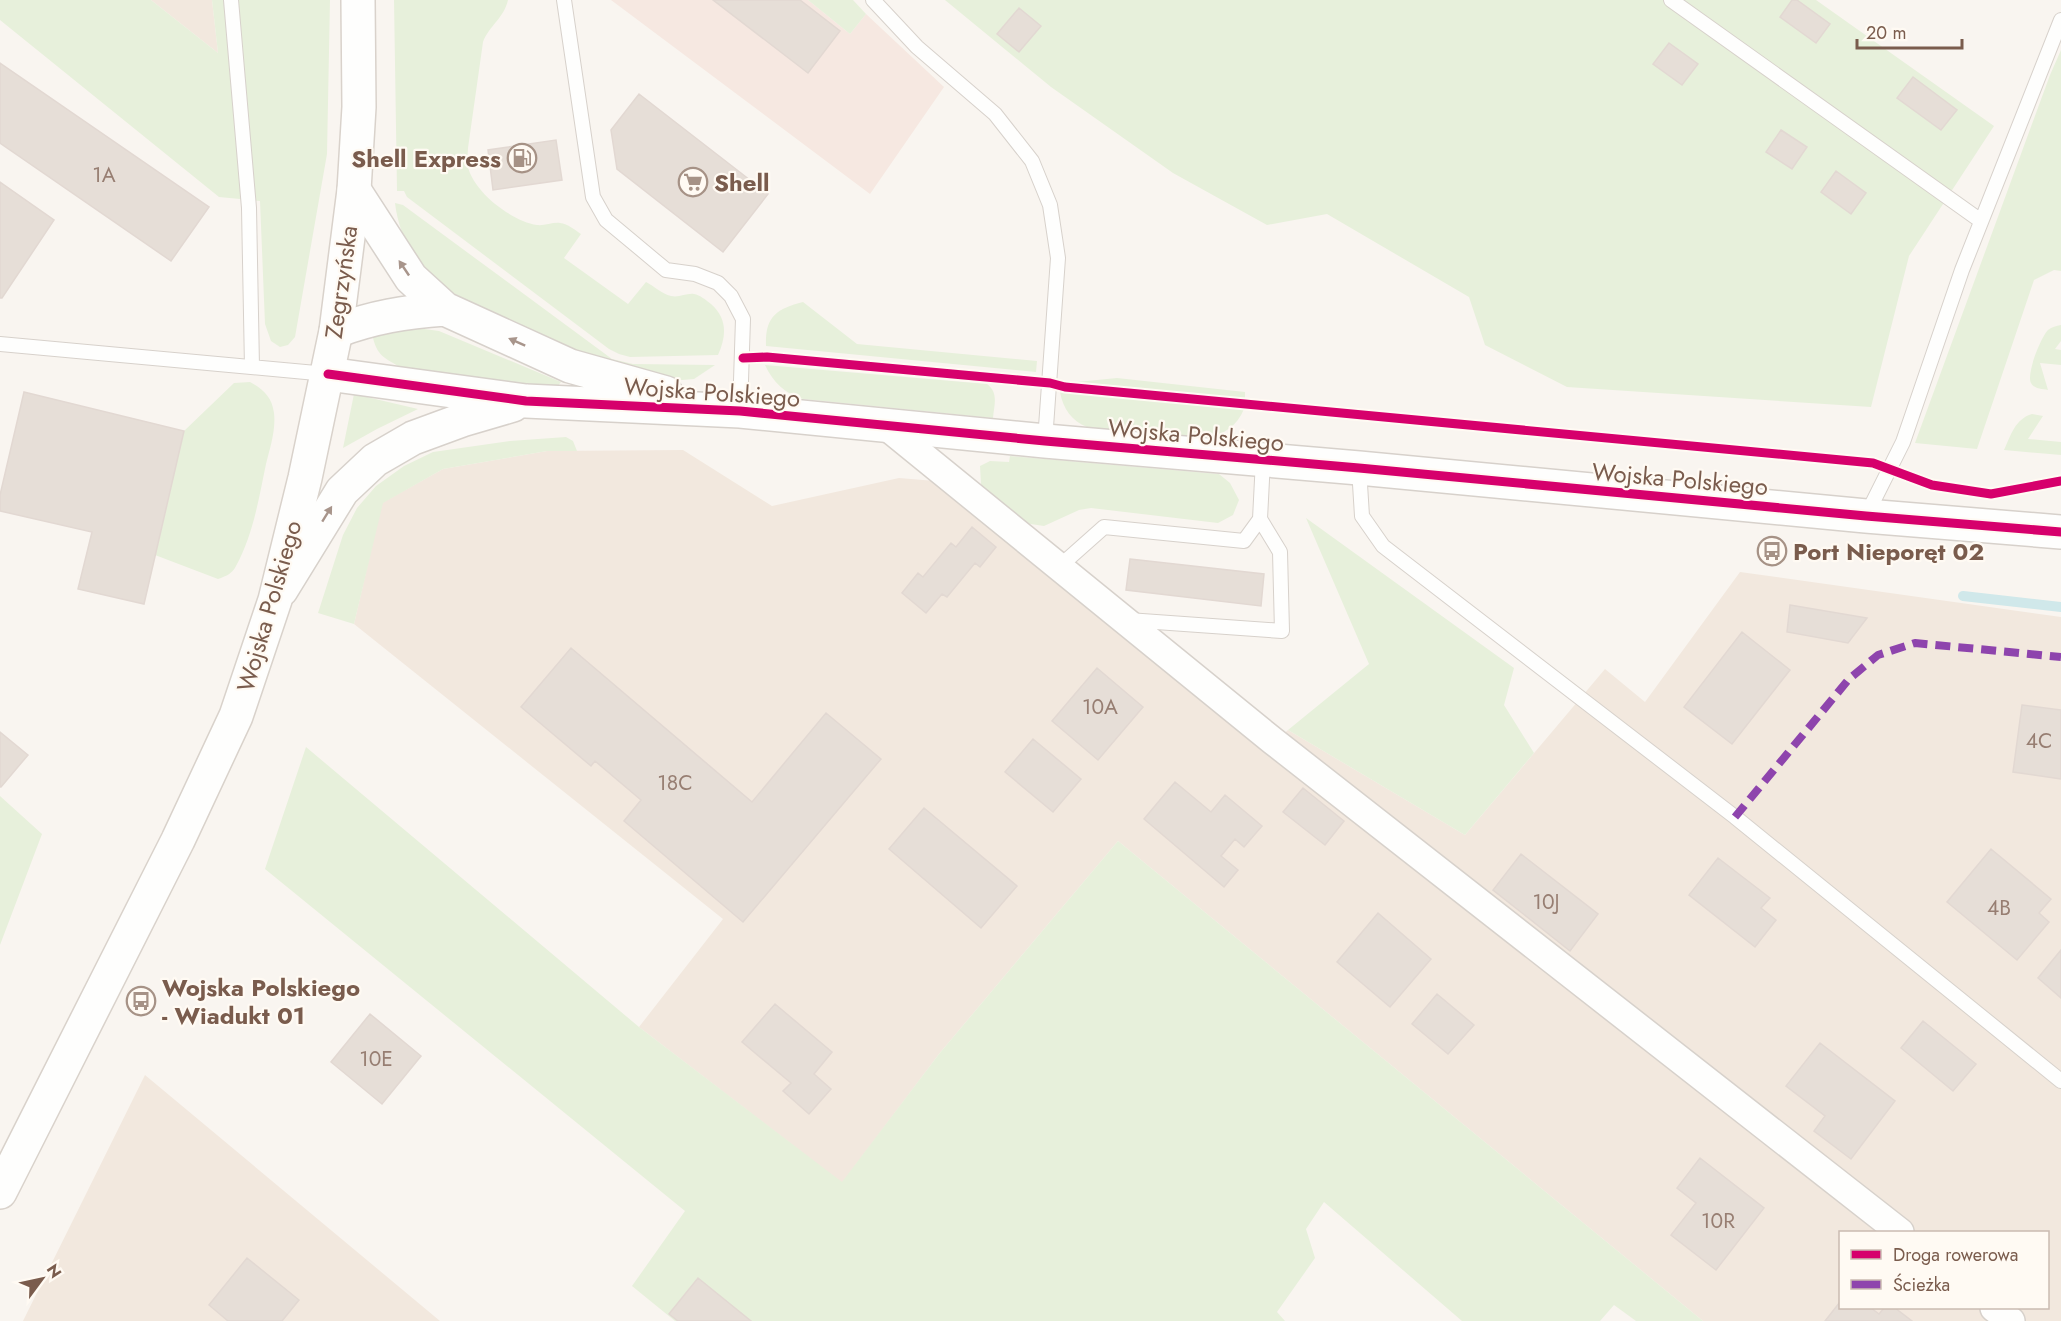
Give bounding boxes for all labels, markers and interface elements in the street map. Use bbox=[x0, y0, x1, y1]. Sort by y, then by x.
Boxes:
scale bar bbox=[1857, 12, 1962, 50]
text: 20 m bbox=[1866, 20, 1906, 46]
place label: Shell Express bbox=[351, 141, 501, 176]
fuel station icon: Shell Express bbox=[506, 142, 538, 174]
house number: 1A bbox=[92, 160, 116, 190]
place label: Shell bbox=[714, 165, 769, 200]
supermarket icon: Shell bbox=[677, 166, 709, 198]
street label: Zegrzyńska bbox=[316, 223, 366, 341]
one-way arrow bbox=[398, 260, 410, 276]
one-way arrow bbox=[509, 337, 526, 346]
street label: Wojska Polskiego bbox=[623, 368, 801, 416]
street label: Wojska Polskiego bbox=[1107, 410, 1285, 460]
street label: Wojska Polskiego bbox=[1591, 454, 1769, 504]
one-way arrow bbox=[321, 506, 332, 522]
street label: Wojska Polskiego bbox=[228, 516, 310, 696]
place label: Port Nieporęt 02 bbox=[1793, 534, 1984, 569]
bus stop icon: Port Nieporęt 02 bbox=[1756, 535, 1788, 567]
house number: 10A bbox=[1082, 692, 1118, 722]
house number: 4C bbox=[2026, 726, 2052, 756]
house number: 18C bbox=[657, 768, 693, 798]
house number: 10J bbox=[1532, 887, 1560, 917]
house number: 4B bbox=[1987, 893, 2011, 923]
place label: Wojska Polskiego - Wiadukt 01 bbox=[162, 970, 360, 1033]
bus stop icon: Wojska Polskiego - Wiadukt 01 bbox=[125, 985, 157, 1017]
house number: 10E bbox=[359, 1044, 393, 1074]
house number: 10R bbox=[1701, 1206, 1735, 1236]
legend bbox=[1839, 1231, 2049, 1309]
text: Droga rowerowa bbox=[1893, 1242, 2018, 1268]
north arrow bbox=[12, 1249, 72, 1309]
text: N bbox=[41, 1260, 67, 1283]
text: Ścieżka bbox=[1893, 1272, 1950, 1298]

